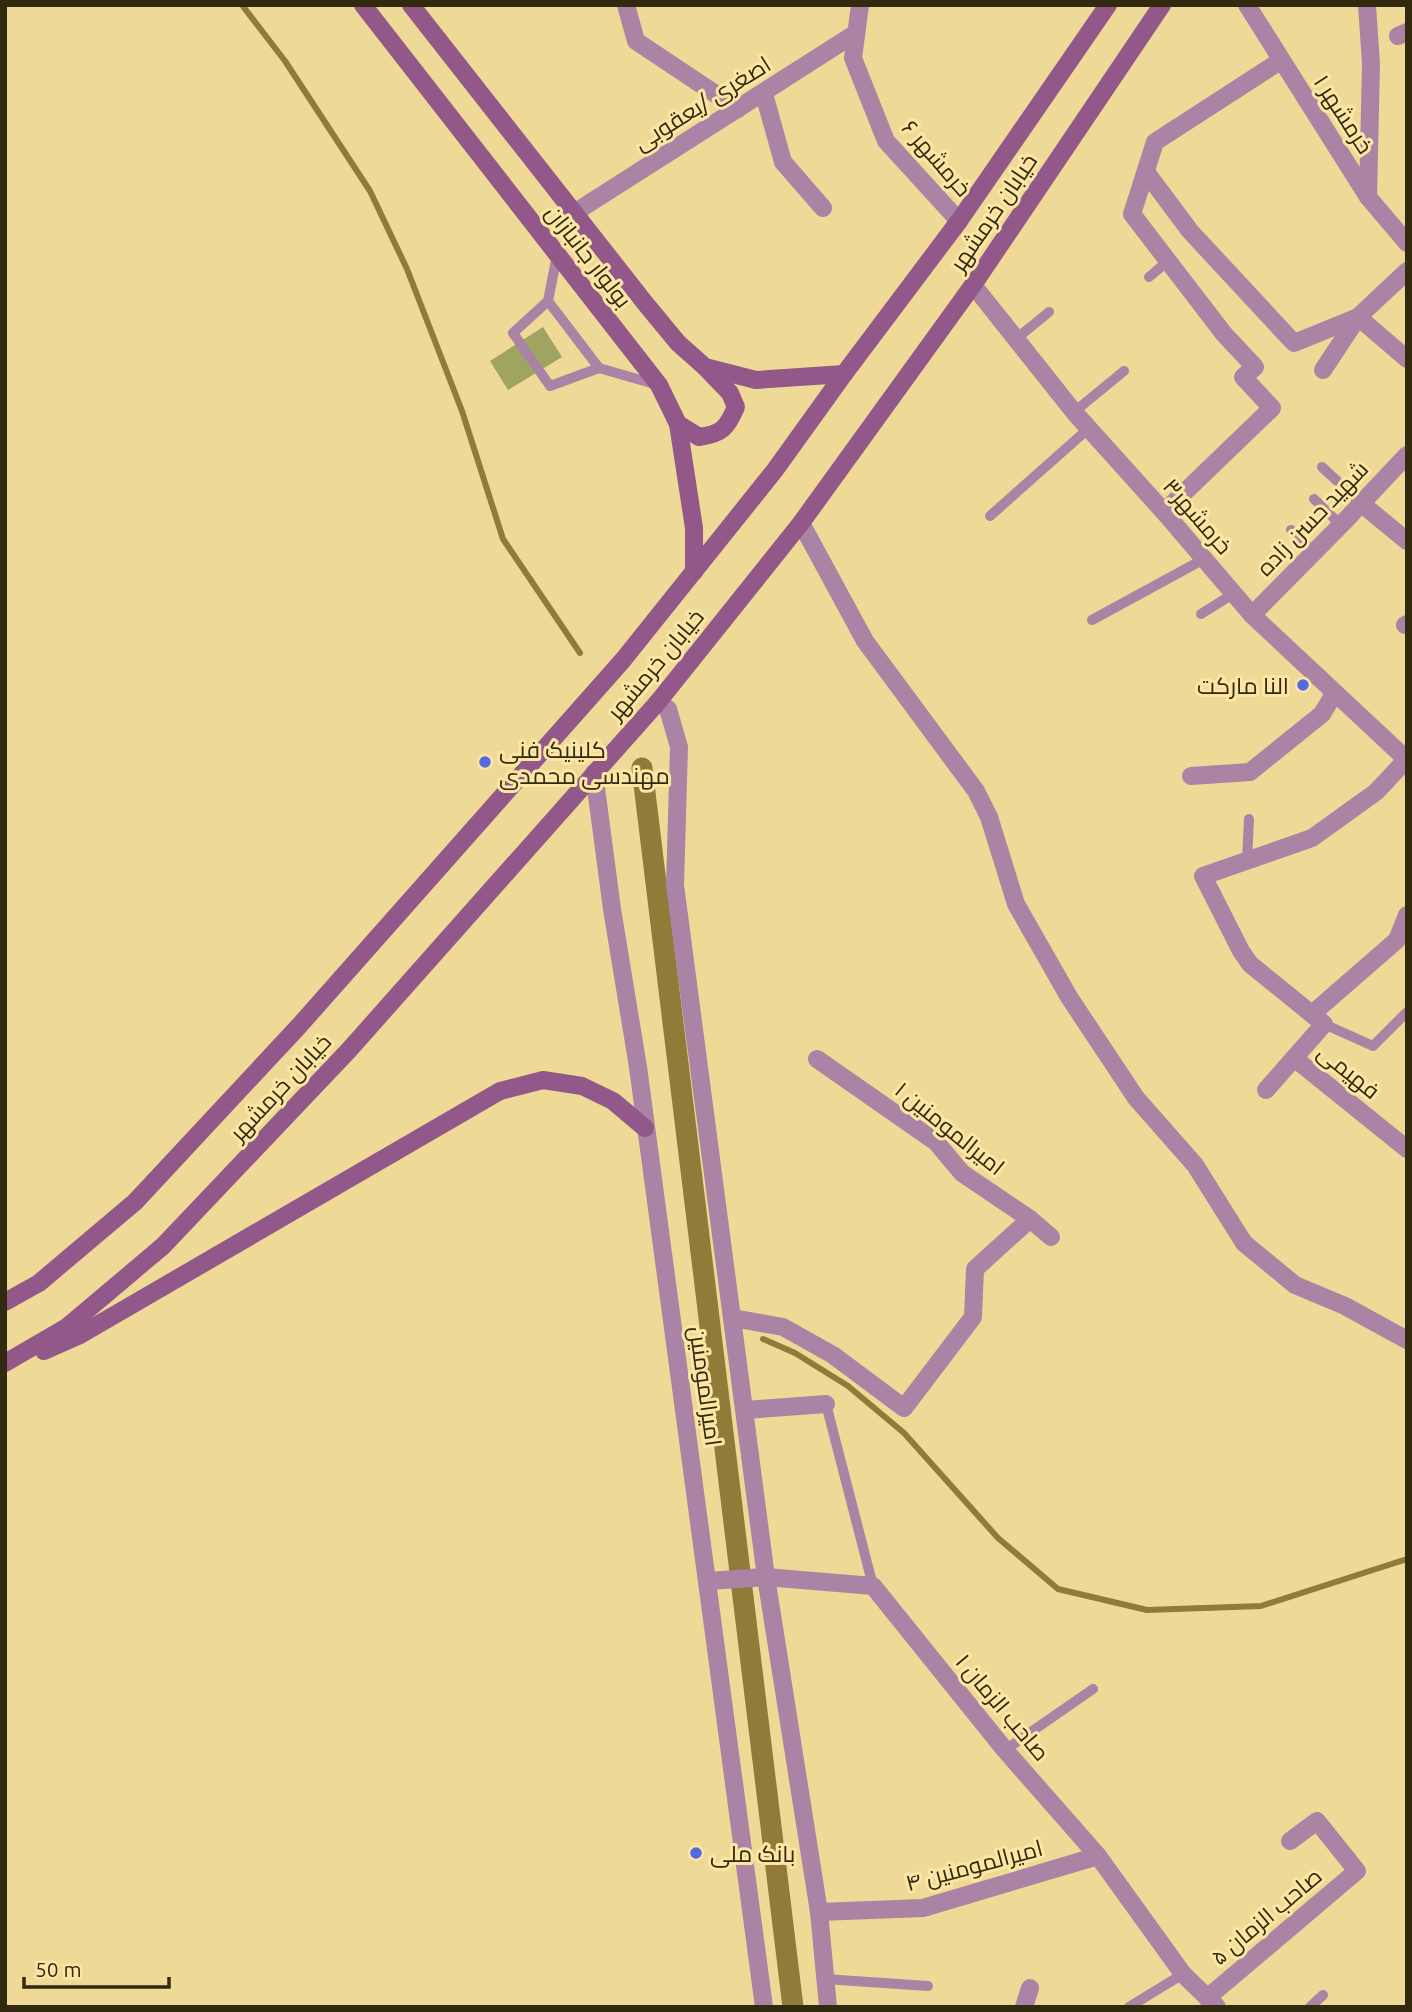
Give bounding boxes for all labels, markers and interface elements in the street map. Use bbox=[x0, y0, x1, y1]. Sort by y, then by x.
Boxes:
street label: اصغری /یعقوبی bbox=[629, 51, 776, 157]
street label: خرمشهر ۱ bbox=[1308, 70, 1379, 159]
street label: خرمشهر ۶ bbox=[896, 115, 977, 202]
street label: خیابان خرمشهر bbox=[943, 149, 1043, 278]
street label: بولوار جانبازان bbox=[540, 200, 637, 314]
street label: شهید حسن زاده bbox=[1251, 456, 1374, 582]
street label: خرمشهر۳ bbox=[1157, 473, 1238, 560]
street label: خیابان خرمشهر bbox=[600, 604, 710, 727]
place label: النا مارکت bbox=[1197, 673, 1289, 699]
marker: النا مارکت bbox=[1295, 677, 1311, 693]
place label: کلینیک فنی مهندسی محمدی bbox=[499, 737, 670, 790]
marker: کلینیک فنی مهندسی محمدی bbox=[477, 754, 493, 770]
street label: خیابان خرمشهر bbox=[223, 1029, 337, 1148]
street label: فهیمی bbox=[1312, 1039, 1385, 1105]
street label: امیرالمومنین ۱ bbox=[889, 1077, 1009, 1181]
street label: امیرالمومنین bbox=[683, 1325, 727, 1448]
street label: صاحب الزمان ۱ bbox=[950, 1649, 1055, 1767]
street label: امیرالمومنین ۴ bbox=[903, 1835, 1046, 1897]
place label: بانک ملی bbox=[710, 1841, 795, 1868]
marker: بانک ملی bbox=[688, 1845, 704, 1861]
street label: صاحب الزمان ۵ bbox=[1206, 1863, 1328, 1971]
scale bar bbox=[24, 1946, 170, 1990]
text: 50 m bbox=[35, 1957, 82, 1981]

